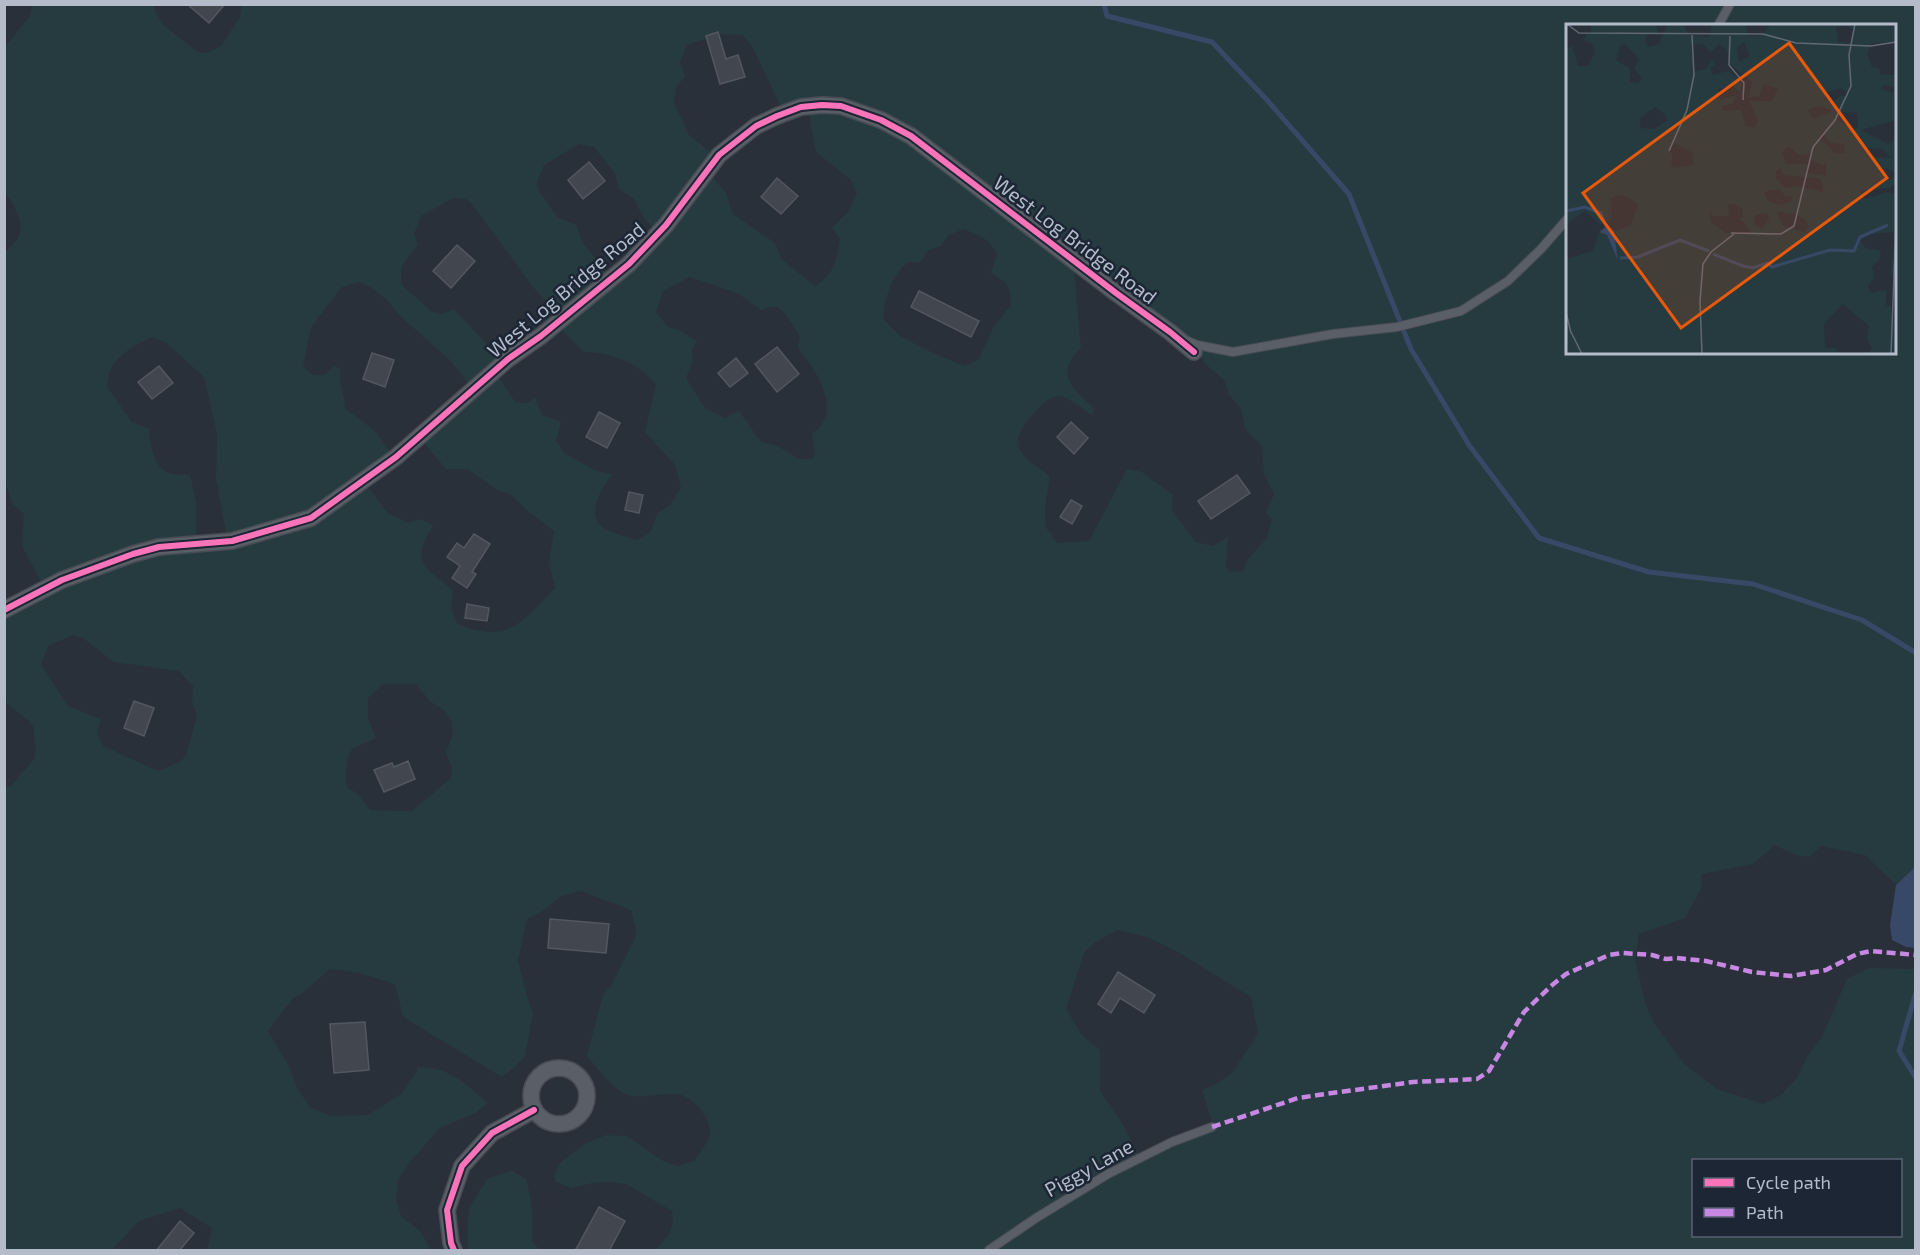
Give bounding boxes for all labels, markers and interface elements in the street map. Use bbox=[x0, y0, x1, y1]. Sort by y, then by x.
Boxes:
inset map bbox=[1566, 24, 1896, 354]
street label: West Log Bridge Road bbox=[989, 170, 1162, 308]
street label: West Log Bridge Road bbox=[482, 216, 649, 362]
street label: Piggy Lane bbox=[1040, 1133, 1137, 1201]
legend bbox=[1692, 1159, 1902, 1237]
text: Cycle path bbox=[1746, 1171, 1831, 1193]
text: Path bbox=[1746, 1201, 1784, 1223]

